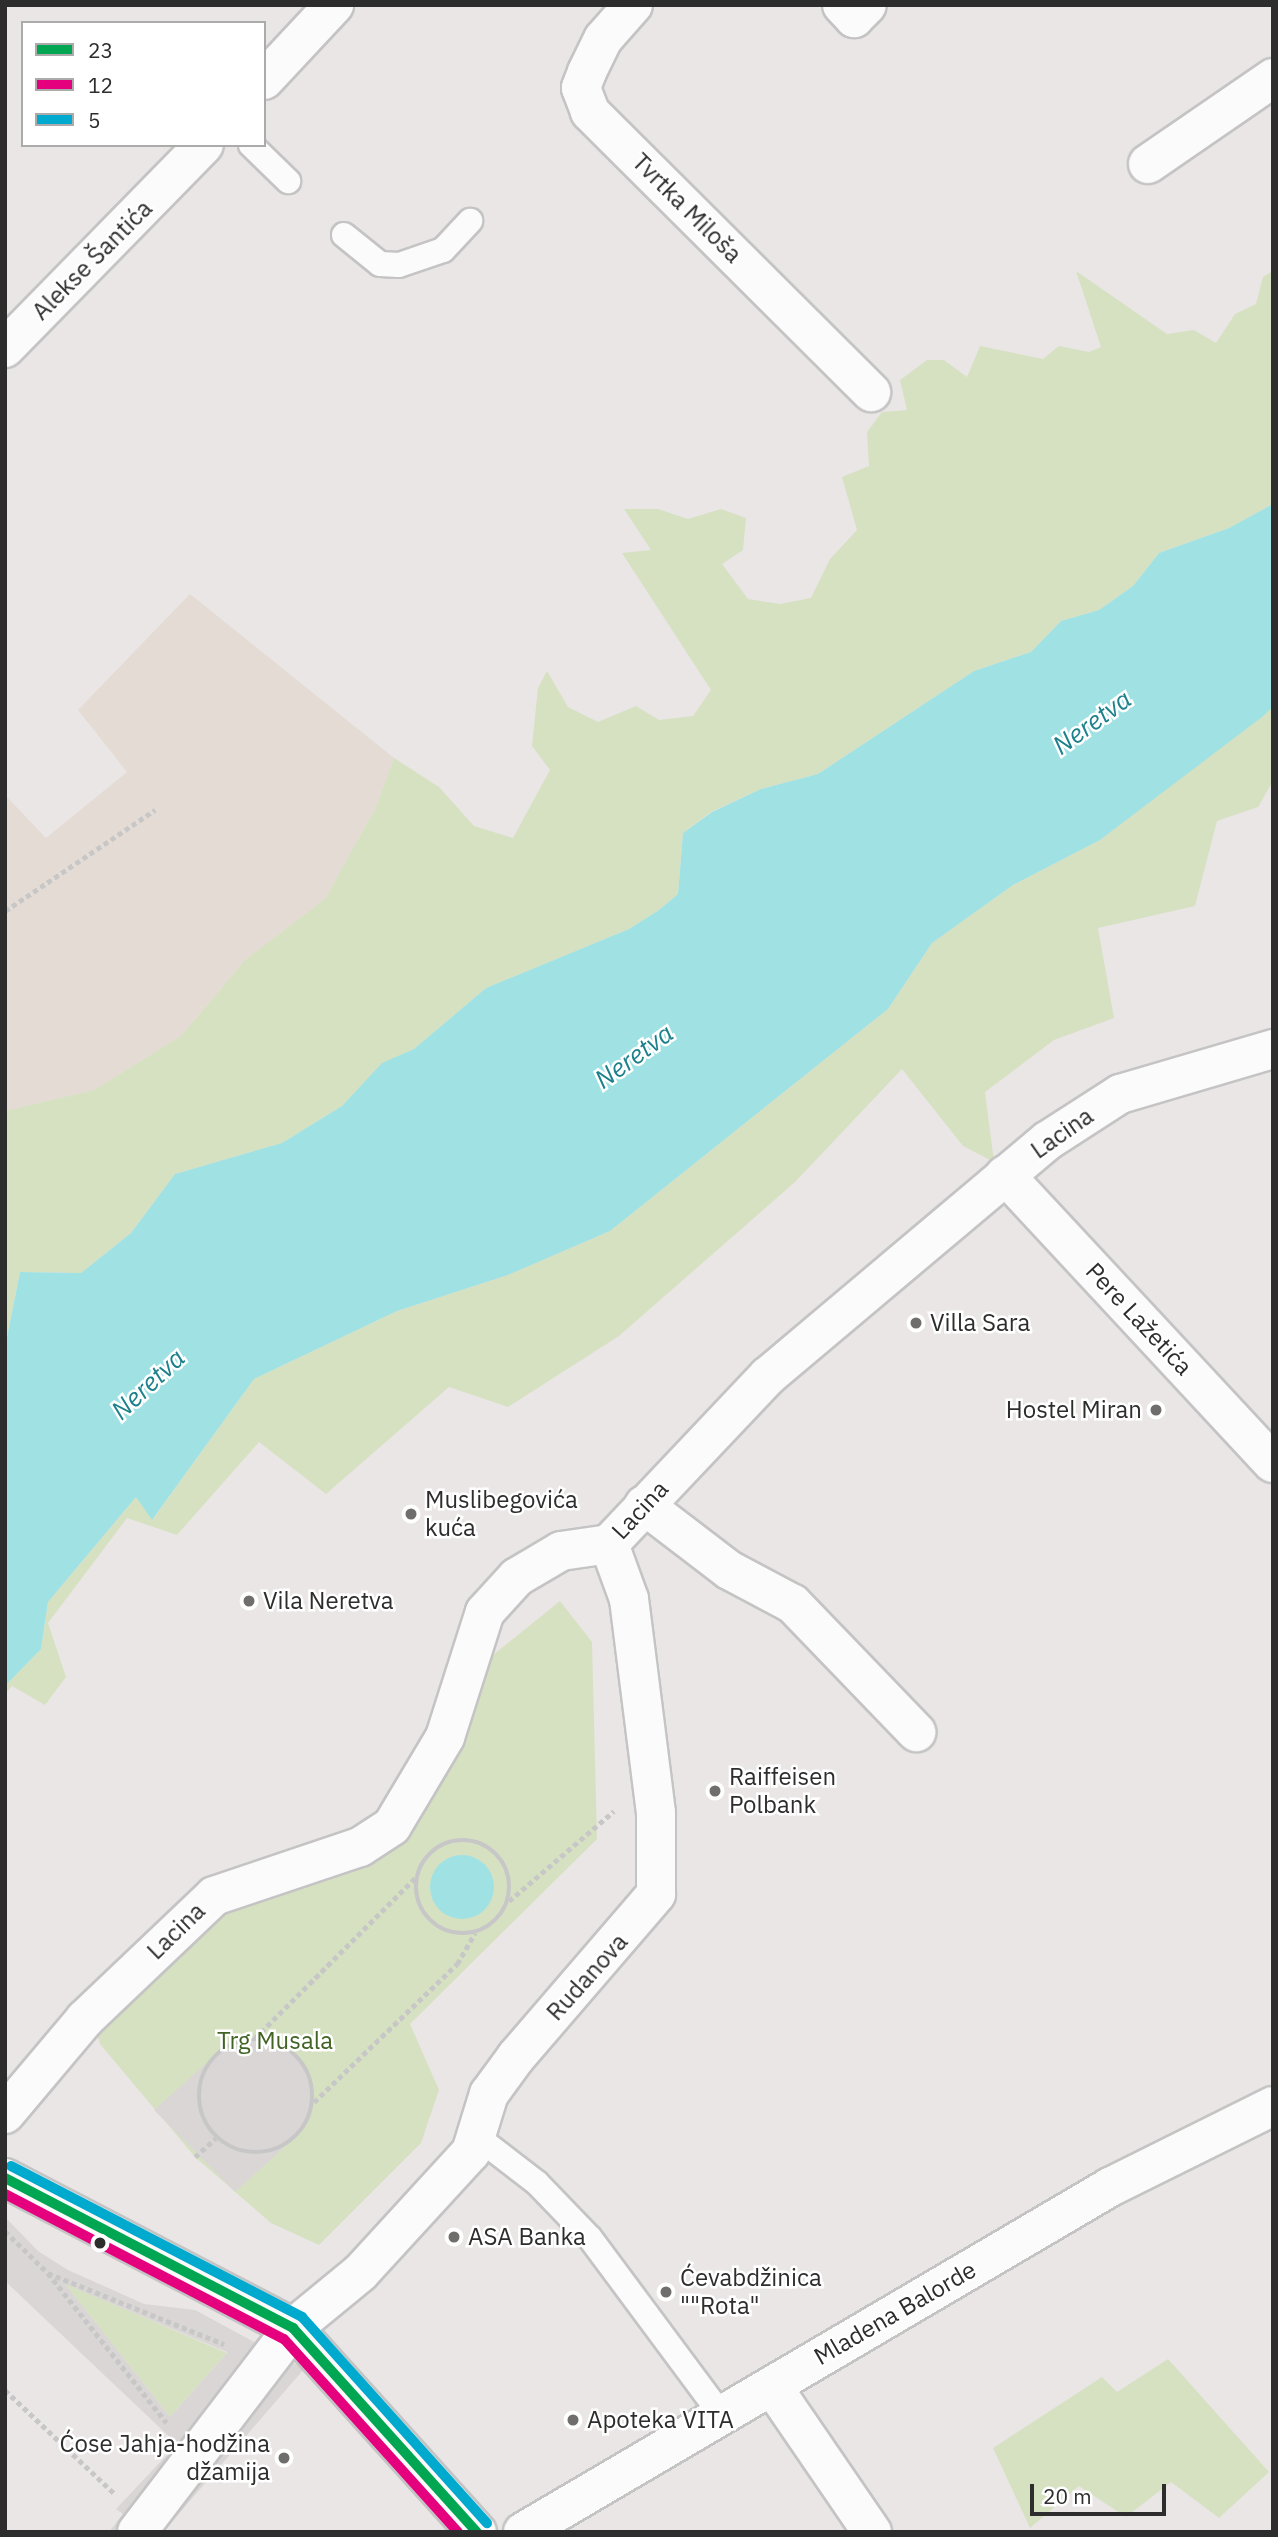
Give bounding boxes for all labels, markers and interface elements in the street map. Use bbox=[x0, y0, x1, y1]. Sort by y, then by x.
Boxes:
legend bbox=[21, 21, 266, 147]
text: 23 bbox=[88, 36, 113, 64]
text: 12 bbox=[88, 71, 113, 99]
text: 5 bbox=[88, 106, 101, 134]
street label: Tvrtka Miloša bbox=[626, 147, 748, 269]
street label: Alekse Šantića bbox=[26, 194, 158, 326]
water label: Neretva bbox=[1047, 683, 1137, 761]
water label: Neretva bbox=[589, 1017, 679, 1095]
street label: Lacina bbox=[1025, 1101, 1099, 1165]
street label: Pere Lažetića bbox=[1080, 1257, 1198, 1381]
place label: Villa Sara bbox=[930, 1309, 1030, 1337]
marker: Villa Sara bbox=[908, 1315, 924, 1331]
water label: Neretva bbox=[105, 1342, 191, 1426]
place label: Hostel Miran bbox=[1006, 1396, 1142, 1424]
marker: Hostel Miran bbox=[1148, 1402, 1164, 1418]
street label: Lacina bbox=[606, 1475, 674, 1545]
place label: Muslibegovića kuća bbox=[425, 1486, 578, 1542]
marker: Muslibegovića kuća bbox=[403, 1506, 419, 1522]
place label: Vila Neretva bbox=[263, 1587, 393, 1615]
marker: Vila Neretva bbox=[241, 1593, 257, 1609]
place label: Raiffeisen Polbank bbox=[729, 1763, 836, 1819]
marker: Raiffeisen Polbank bbox=[707, 1783, 723, 1799]
street label: Lacina bbox=[141, 1897, 211, 1965]
street label: Rudanova bbox=[540, 1928, 634, 2026]
park label: Trg Musala bbox=[217, 2027, 333, 2055]
place label: ASA Banka bbox=[468, 2223, 586, 2251]
marker: ASA Banka bbox=[446, 2229, 462, 2245]
unlabelled marker bbox=[93, 2236, 107, 2250]
street label: Mladena Balorde bbox=[809, 2255, 981, 2371]
place label: Ćevabdžinica ""Rota" bbox=[680, 2264, 822, 2320]
marker: Ćevabdžinica ""Rota" bbox=[658, 2284, 674, 2300]
place label: Apoteka VITA bbox=[587, 2406, 734, 2434]
marker: Apoteka VITA bbox=[565, 2412, 581, 2428]
place label: Ćose Jahja-hodžina džamija bbox=[60, 2430, 270, 2486]
marker: Ćose Jahja-hodžina džamija bbox=[276, 2450, 292, 2466]
scale bar bbox=[1033, 2470, 1170, 2514]
text: 20 m bbox=[1043, 2482, 1092, 2510]

